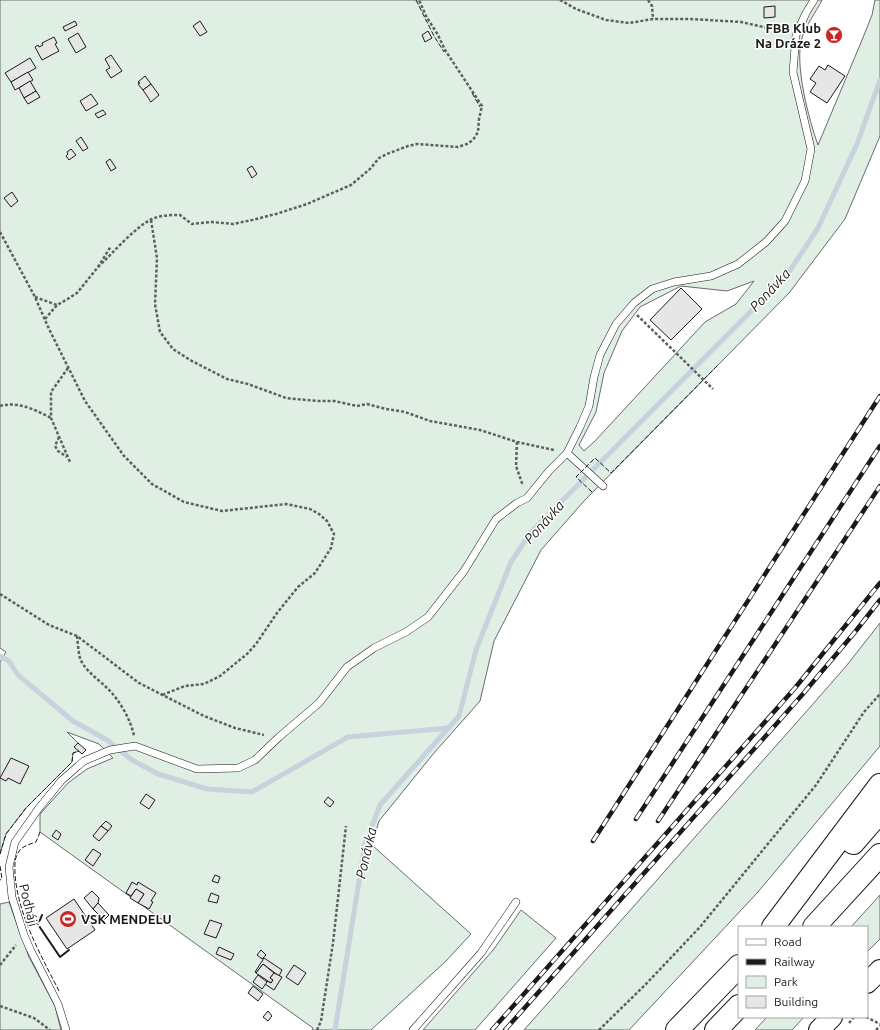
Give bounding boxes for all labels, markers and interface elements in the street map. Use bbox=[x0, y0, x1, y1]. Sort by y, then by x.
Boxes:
place label: FBB Klub Na Dráze 2 bbox=[755, 21, 821, 50]
bar icon: FBB Klub Na Dráze 2 bbox=[824, 25, 844, 45]
water label: Ponávka bbox=[746, 265, 794, 315]
water label: Ponávka bbox=[521, 497, 568, 547]
water label: Ponávka bbox=[352, 825, 380, 880]
street label: Podhájí bbox=[17, 882, 41, 928]
sports icon: VSK MENDELU bbox=[58, 909, 78, 929]
place label: VSK MENDELU bbox=[81, 912, 172, 926]
legend bbox=[738, 926, 868, 1018]
text: Road bbox=[774, 935, 802, 948]
text: Railway bbox=[774, 955, 815, 968]
text: Park bbox=[774, 975, 798, 988]
text: Building bbox=[774, 995, 818, 1008]

